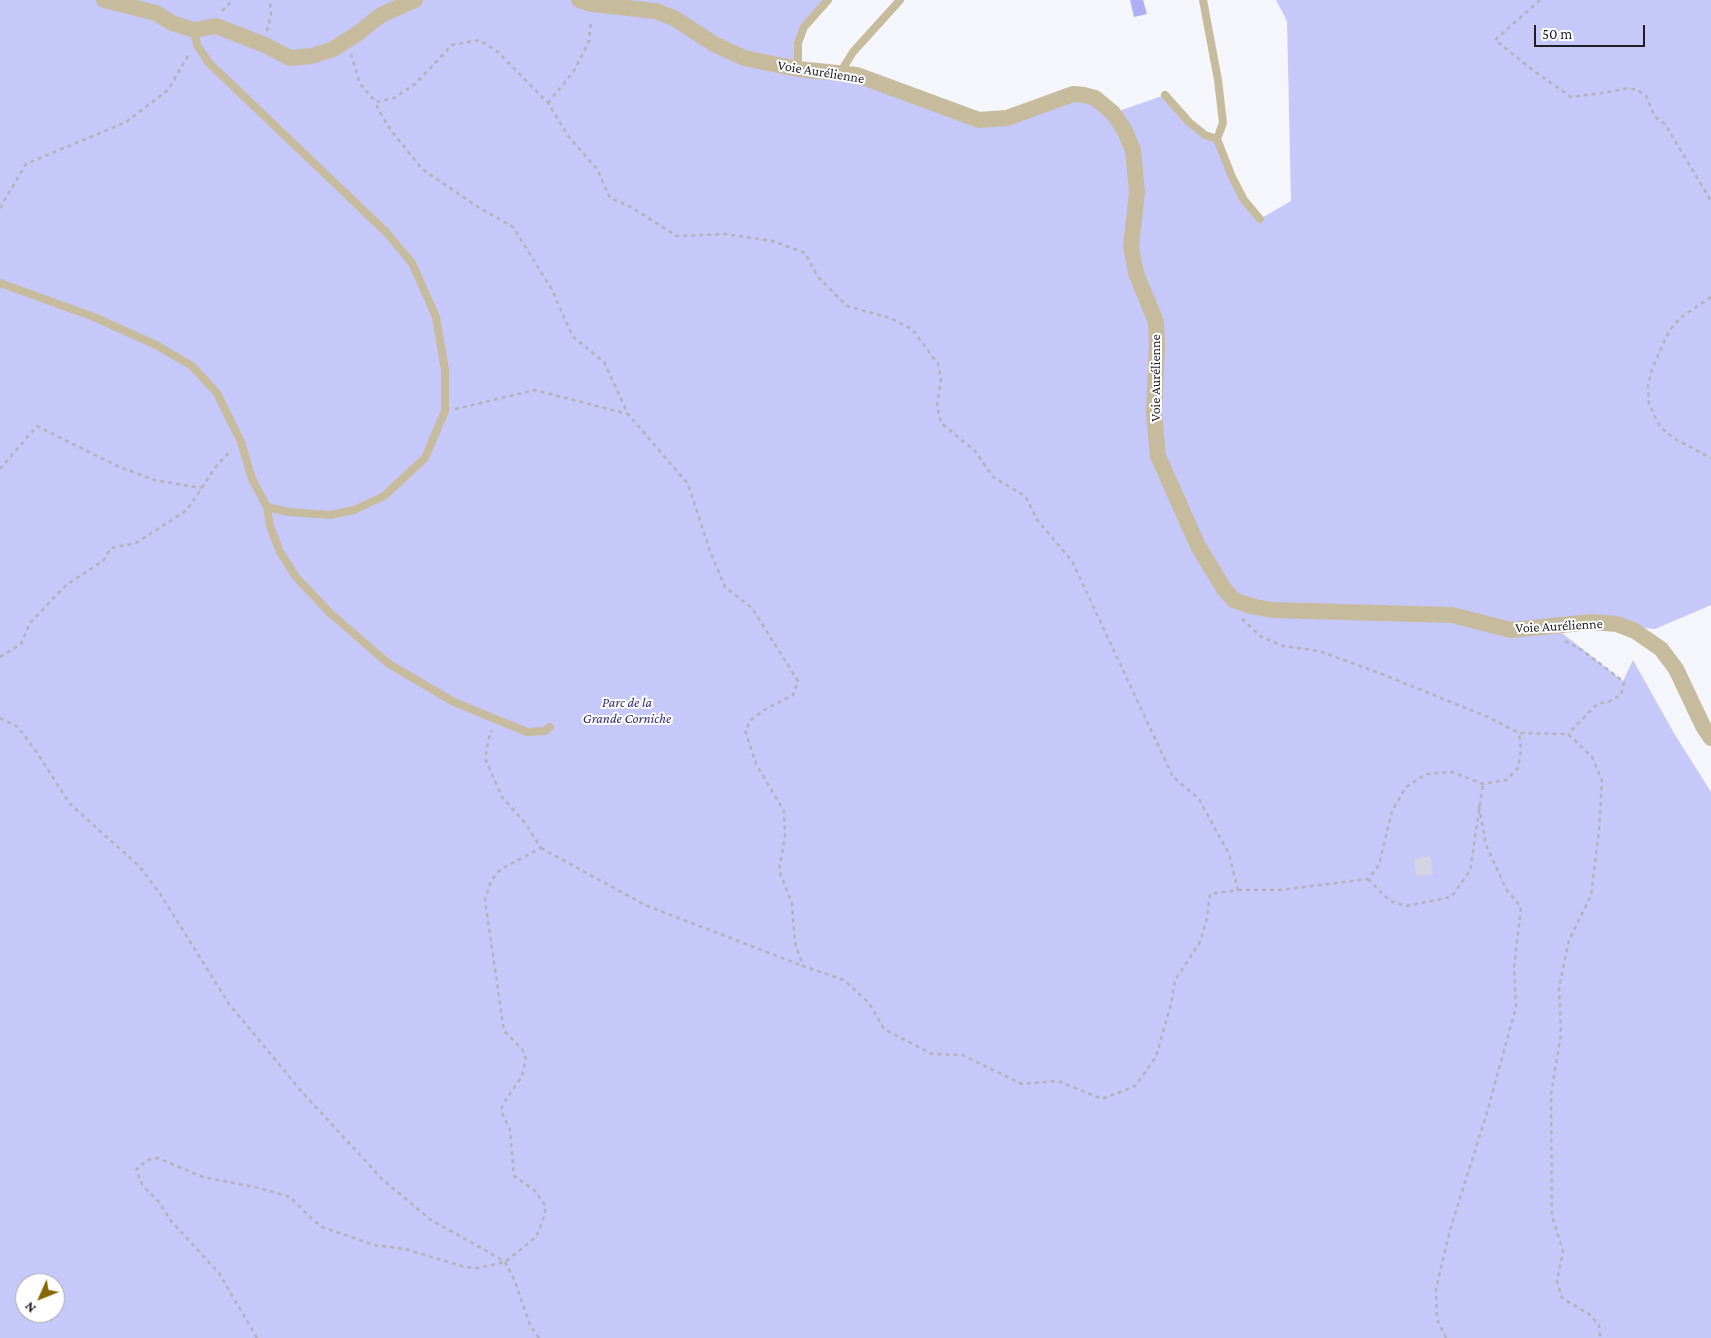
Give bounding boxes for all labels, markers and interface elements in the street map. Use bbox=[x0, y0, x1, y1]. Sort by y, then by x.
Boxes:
scale bar bbox=[1536, 15, 1647, 47]
text: 50 m bbox=[1542, 26, 1572, 42]
street label: Voie Aurélienne bbox=[776, 57, 866, 87]
street label: Voie Aurélienne bbox=[1148, 334, 1164, 422]
street label: Voie Aurélienne bbox=[1515, 615, 1603, 637]
park label: Parc de la Grande Corniche bbox=[583, 695, 671, 728]
north arrow bbox=[15, 1273, 65, 1323]
text: N bbox=[21, 1299, 39, 1317]

